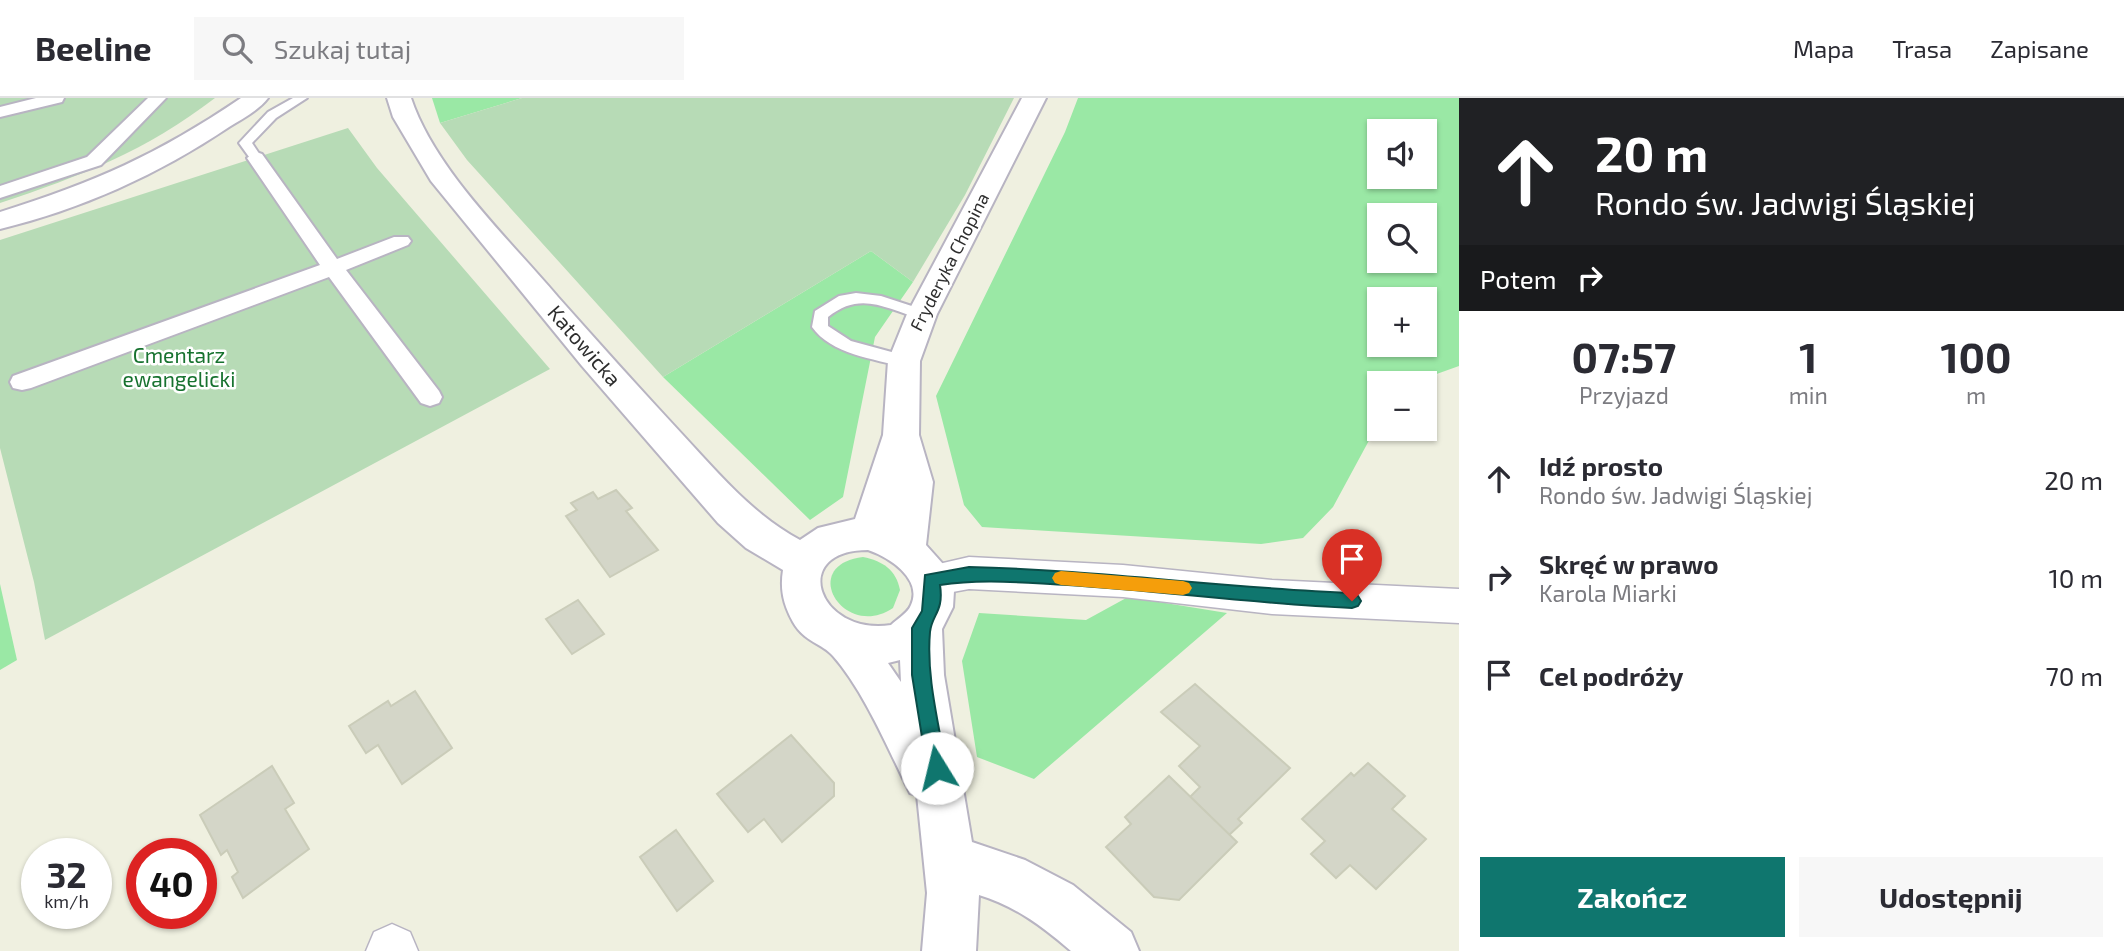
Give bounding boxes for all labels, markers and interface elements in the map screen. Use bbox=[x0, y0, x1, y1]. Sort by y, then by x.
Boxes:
search box bbox=[194, 17, 684, 80]
text: Beeline bbox=[35, 28, 152, 68]
icon: search bbox=[218, 29, 256, 67]
text: Szukaj tutaj bbox=[274, 33, 411, 64]
text: Mapa bbox=[1793, 34, 1854, 63]
text: Trasa bbox=[1892, 34, 1952, 63]
text: Zapisane bbox=[1990, 34, 2089, 63]
map controls bbox=[1367, 119, 1437, 441]
button: sound bbox=[1367, 119, 1437, 189]
text: 20 m bbox=[1595, 123, 1708, 182]
icon: ahead bbox=[1480, 126, 1571, 217]
text: Rondo św. Jadwigi Śląskiej bbox=[1595, 183, 1975, 221]
street label: Fryderyka Chopina bbox=[905, 189, 993, 334]
button: search bbox=[1367, 203, 1437, 273]
icon: right bbox=[1571, 259, 1609, 297]
text: Potem bbox=[1480, 263, 1557, 294]
button: + bbox=[1367, 287, 1437, 357]
street label: Katowicka bbox=[543, 300, 627, 391]
text: 07:57 bbox=[1571, 331, 1676, 381]
text: 1 bbox=[1799, 331, 1817, 381]
text: 100 bbox=[1940, 331, 2012, 381]
park label: Cmentarz ewangelicki bbox=[123, 342, 235, 391]
button: − bbox=[1367, 371, 1437, 441]
text: Przyjazd bbox=[1579, 381, 1669, 409]
text: min bbox=[1789, 381, 1828, 409]
text: m bbox=[1966, 381, 1986, 409]
text: Idź prosto bbox=[1539, 450, 1663, 481]
icon: ahead bbox=[1480, 460, 1518, 498]
text: 20 m bbox=[2044, 464, 2103, 495]
text: Rondo św. Jadwigi Śląskiej bbox=[1539, 481, 1812, 509]
pin bbox=[1322, 529, 1382, 601]
icon: arrive bbox=[1333, 540, 1371, 578]
text: Skręć w prawo bbox=[1539, 548, 1719, 579]
icon: right bbox=[1480, 558, 1518, 596]
text: 10 m bbox=[2048, 562, 2103, 593]
text: Karola Miarki bbox=[1539, 579, 1677, 607]
icon: arrive bbox=[1480, 656, 1518, 694]
text: Cel podróży bbox=[1539, 660, 1684, 691]
text: 70 m bbox=[2045, 660, 2103, 691]
position arrow bbox=[900, 731, 974, 805]
speed limit sign: 40 bbox=[126, 838, 217, 929]
text: 32 bbox=[46, 853, 87, 895]
button: Zakończ bbox=[1480, 857, 1785, 937]
button: Udostępnij bbox=[1799, 857, 2103, 937]
text: km/h bbox=[44, 890, 89, 912]

